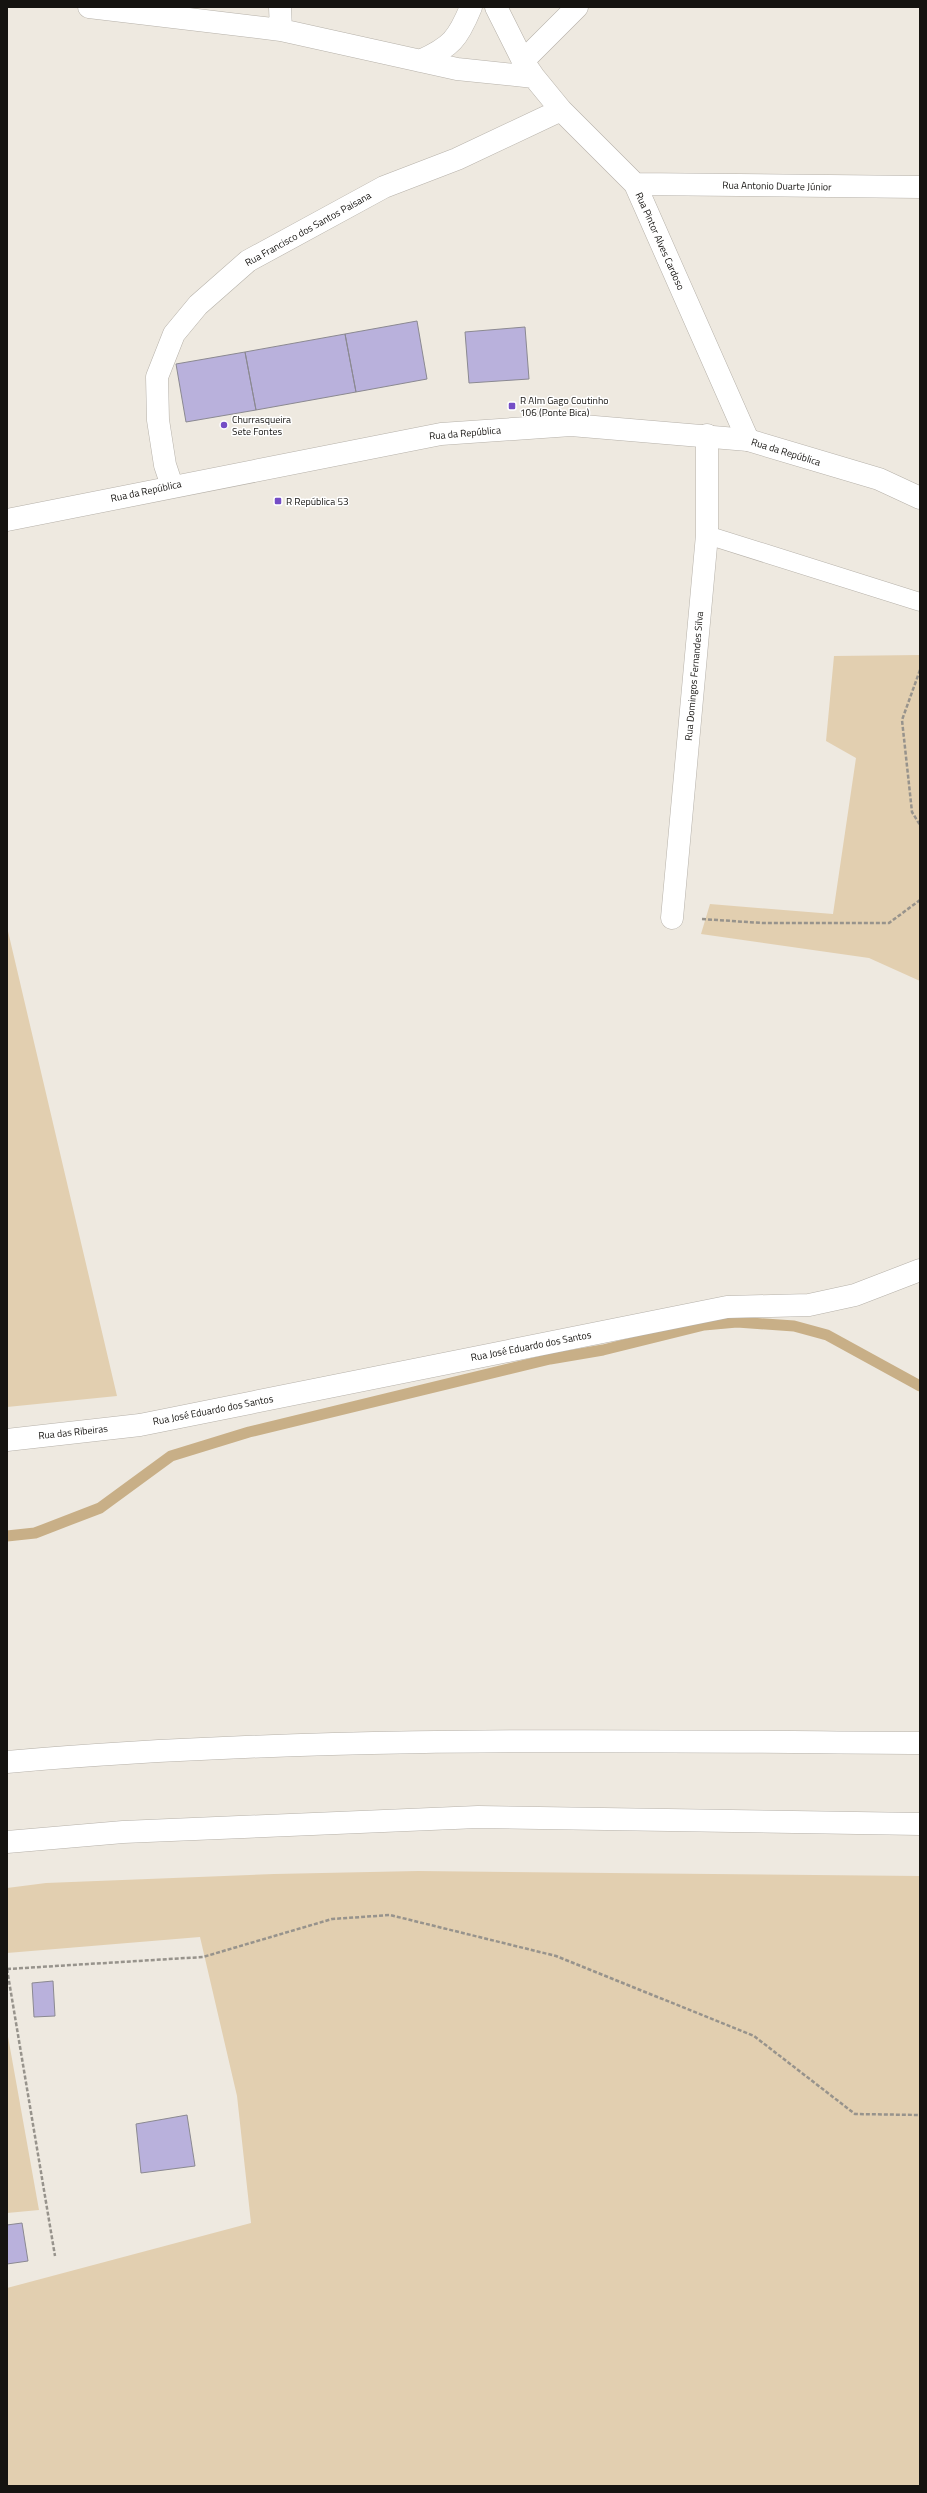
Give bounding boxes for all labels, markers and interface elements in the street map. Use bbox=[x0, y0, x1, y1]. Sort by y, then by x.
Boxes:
street label: Rua Antonio Duarte Júnior bbox=[722, 178, 832, 194]
street label: Rua Francisco dos Santos Paisana bbox=[242, 188, 374, 270]
street label: Rua Pintor Alves Cardoso bbox=[632, 190, 688, 292]
place label: R Alm Gago Coutinho 106 (Ponte Bica) bbox=[520, 393, 609, 420]
marker: R Alm Gago Coutinho 106 (Ponte Bica) bbox=[507, 401, 517, 411]
place label: Churrasqueira Sete Fontes bbox=[232, 412, 291, 439]
marker: Churrasqueira Sete Fontes bbox=[219, 420, 229, 430]
street label: Rua da República bbox=[428, 422, 502, 444]
street label: Rua da República bbox=[749, 434, 823, 470]
street label: Rua da República bbox=[109, 476, 183, 506]
place label: R República 53 bbox=[286, 494, 349, 509]
marker: R República 53 bbox=[273, 496, 283, 506]
street label: Rua Domingos Fernandes Silva bbox=[681, 611, 707, 741]
street label: Rua José Eduardo dos Santos bbox=[469, 1327, 593, 1365]
street label: Rua José Eduardo dos Santos bbox=[151, 1391, 275, 1429]
street label: Rua das Ribeiras bbox=[38, 1421, 109, 1443]

